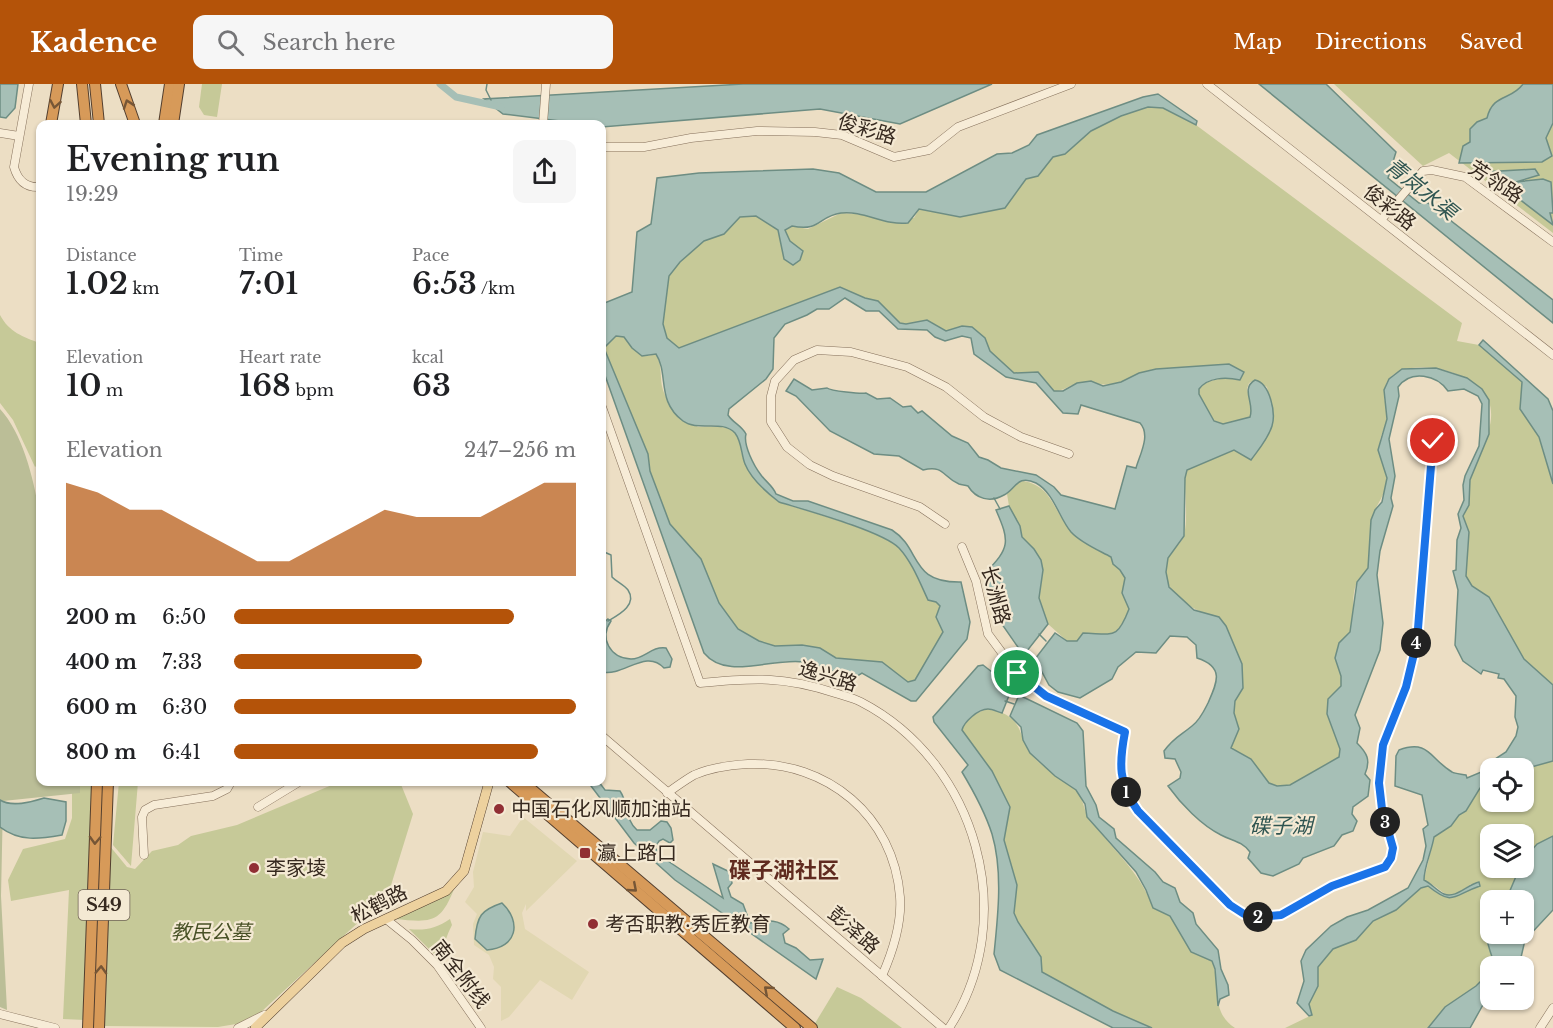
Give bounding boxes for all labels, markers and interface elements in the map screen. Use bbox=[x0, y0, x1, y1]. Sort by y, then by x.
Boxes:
search box bbox=[193, 15, 613, 69]
text: Kadence bbox=[30, 25, 157, 60]
icon: search bbox=[214, 26, 247, 59]
text: Search here bbox=[262, 29, 396, 56]
text: Map bbox=[1233, 29, 1282, 55]
text: Directions bbox=[1315, 29, 1427, 55]
text: Saved bbox=[1460, 29, 1523, 55]
one-way arrow bbox=[49, 99, 62, 109]
one-way arrow bbox=[122, 100, 135, 110]
street label: 俊彩路 bbox=[835, 109, 899, 149]
text: Evening run bbox=[66, 139, 280, 180]
button: share bbox=[513, 140, 576, 203]
water label: 青岚水渠 bbox=[1380, 152, 1464, 227]
street label: 芳邻路 bbox=[1464, 156, 1528, 208]
street label: 俊彩路 bbox=[1359, 179, 1421, 235]
text: 19:29 bbox=[66, 182, 119, 206]
text: Distance bbox=[66, 245, 137, 265]
text: Time bbox=[239, 245, 283, 265]
text: Pace bbox=[412, 245, 449, 265]
text: 1.02 bbox=[66, 265, 128, 302]
text: 7:01 bbox=[239, 265, 298, 302]
text: 6:53 bbox=[412, 265, 477, 302]
text: km bbox=[128, 278, 160, 298]
text: /km bbox=[477, 278, 515, 298]
text: Elevation bbox=[66, 347, 143, 367]
text: Heart rate bbox=[239, 347, 321, 367]
text: kcal bbox=[412, 347, 444, 367]
text: 10 bbox=[66, 367, 101, 404]
text: 168 bbox=[239, 367, 291, 404]
text: 63 bbox=[412, 367, 451, 404]
text: m bbox=[101, 380, 123, 400]
text: bpm bbox=[291, 380, 334, 400]
pin bbox=[1407, 415, 1458, 466]
icon: check bbox=[1416, 424, 1449, 457]
text: Elevation bbox=[66, 438, 163, 462]
text: 247–256 m bbox=[464, 438, 576, 462]
street label: 长洲路 bbox=[977, 563, 1015, 627]
text: 200 m bbox=[66, 605, 137, 629]
text: 6:50 bbox=[162, 605, 206, 629]
pin: 4 bbox=[1401, 628, 1431, 658]
text: 4 bbox=[1411, 633, 1421, 653]
pin bbox=[991, 647, 1042, 698]
text: 400 m bbox=[66, 650, 137, 674]
text: 7:33 bbox=[162, 650, 202, 674]
street label: 逸兴路 bbox=[796, 656, 860, 696]
icon: arrive bbox=[1000, 656, 1033, 689]
text: 600 m bbox=[66, 695, 137, 719]
text: 6:30 bbox=[162, 695, 207, 719]
text: 800 m bbox=[66, 740, 136, 764]
text: 6:41 bbox=[162, 740, 201, 764]
map controls bbox=[1480, 758, 1534, 1010]
button: locate bbox=[1480, 758, 1534, 812]
pin: 1 bbox=[1111, 777, 1141, 807]
text: 1 bbox=[1123, 782, 1129, 802]
place label: 中国石化风顺加油站 bbox=[511, 797, 691, 821]
marker: 中国石化风顺加油站 bbox=[492, 802, 506, 816]
pin: 3 bbox=[1370, 807, 1400, 837]
text: 3 bbox=[1380, 812, 1390, 832]
water label: 碟子湖 bbox=[1250, 813, 1315, 839]
button: layers bbox=[1480, 824, 1534, 878]
one-way arrow bbox=[88, 835, 101, 844]
place label: 瀛上路口 bbox=[597, 841, 677, 865]
marker: 瀛上路口 bbox=[578, 846, 592, 860]
place label: 李家堎 bbox=[266, 856, 326, 880]
district label: 碟子湖社区 bbox=[729, 857, 839, 884]
marker: 李家堎 bbox=[247, 861, 261, 875]
street label: 松鹤路 bbox=[347, 880, 411, 928]
one-way arrow bbox=[626, 881, 637, 892]
road number: S49 bbox=[78, 890, 130, 920]
button: + bbox=[1480, 890, 1534, 944]
street label: 彭泽路 bbox=[823, 901, 885, 959]
pin: 2 bbox=[1243, 902, 1273, 932]
text: 2 bbox=[1253, 907, 1263, 927]
place label: 考否职教·秀匠教育 bbox=[605, 912, 771, 936]
marker: 考否职教·秀匠教育 bbox=[586, 917, 600, 931]
park label: 教民公墓 bbox=[171, 920, 254, 944]
street label: 南全附线 bbox=[427, 935, 495, 1013]
button: − bbox=[1480, 956, 1534, 1010]
one-way arrow bbox=[95, 965, 108, 974]
one-way arrow bbox=[764, 986, 775, 997]

